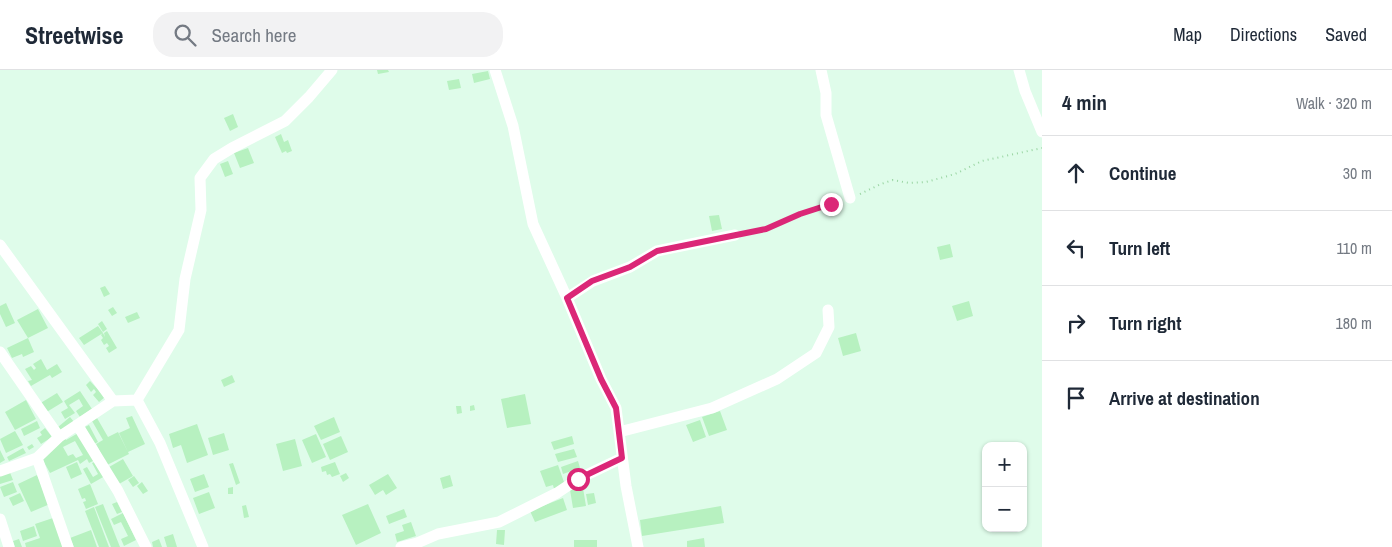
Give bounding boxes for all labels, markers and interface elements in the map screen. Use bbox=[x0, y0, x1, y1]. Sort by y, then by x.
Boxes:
search box bbox=[153, 12, 503, 57]
text: Streetwise bbox=[25, 19, 123, 51]
icon: search bbox=[171, 21, 199, 49]
text: Search here bbox=[211, 22, 296, 48]
text: Map bbox=[1173, 22, 1202, 47]
text: Directions bbox=[1230, 22, 1297, 47]
text: Saved bbox=[1325, 22, 1367, 47]
text: 4 min bbox=[1062, 88, 1107, 117]
text: Walk · 320 m bbox=[1296, 92, 1372, 114]
icon: ahead bbox=[1062, 159, 1090, 187]
text: Continue bbox=[1109, 160, 1177, 186]
text: 30 m bbox=[1343, 162, 1372, 184]
route end bbox=[820, 193, 843, 216]
icon: left bbox=[1062, 234, 1090, 262]
text: Turn left bbox=[1109, 235, 1170, 261]
text: 110 m bbox=[1336, 237, 1372, 259]
icon: right bbox=[1062, 309, 1090, 337]
text: Turn right bbox=[1109, 310, 1181, 336]
text: 180 m bbox=[1336, 312, 1372, 334]
icon: arrive bbox=[1062, 384, 1090, 412]
text: Arrive at destination bbox=[1109, 385, 1260, 411]
map controls bbox=[982, 442, 1027, 532]
button: + bbox=[982, 442, 1027, 487]
route start bbox=[567, 468, 590, 491]
button: − bbox=[982, 487, 1027, 532]

